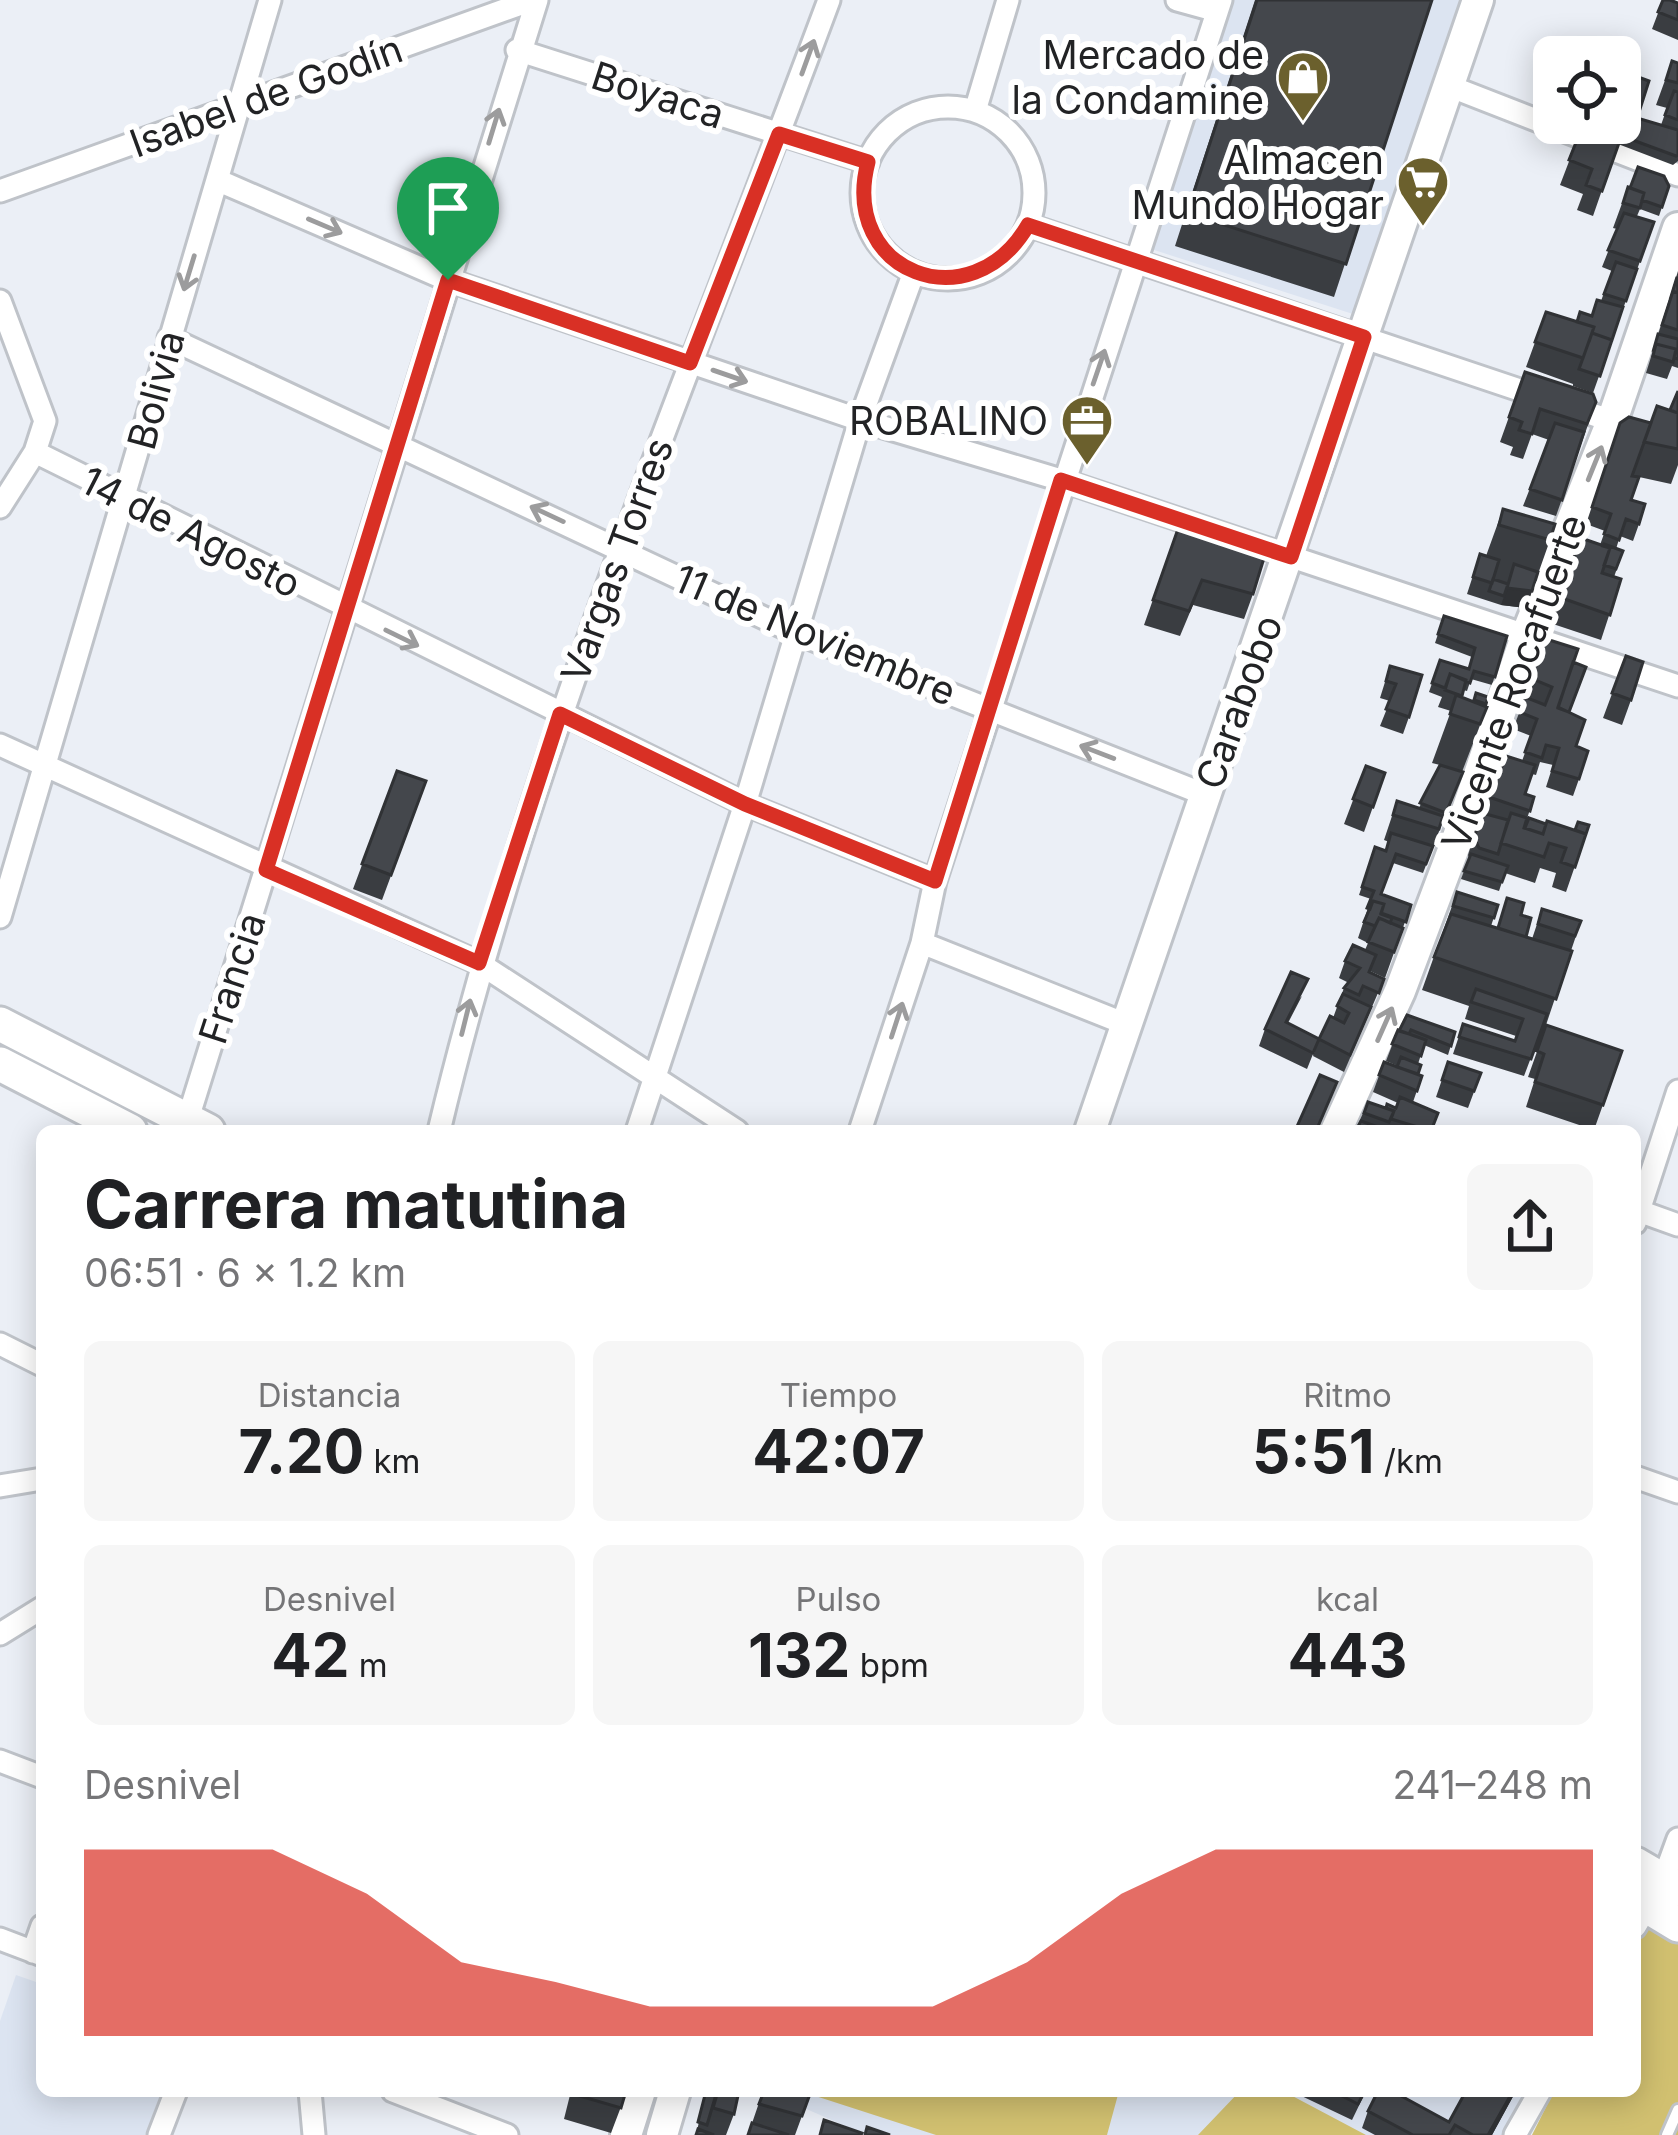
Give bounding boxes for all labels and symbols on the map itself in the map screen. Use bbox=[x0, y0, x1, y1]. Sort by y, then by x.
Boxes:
street label: Isabel de Godín bbox=[123, 24, 408, 167]
place label: Mercado de la Condamine bbox=[1012, 31, 1264, 123]
one-way arrow bbox=[798, 39, 820, 76]
shop icon: Mercado de la Condamine bbox=[1275, 49, 1331, 123]
street label: Boyaca bbox=[586, 51, 730, 138]
one-way arrow bbox=[484, 108, 506, 146]
place label: Almacen Mundo Hogar bbox=[1132, 136, 1384, 228]
supermarket icon: Almacen Mundo Hogar bbox=[1395, 154, 1451, 228]
pin bbox=[397, 157, 499, 280]
one-way arrow bbox=[306, 217, 342, 239]
one-way arrow bbox=[176, 253, 198, 291]
street label: Bolivia bbox=[117, 325, 194, 454]
one-way arrow bbox=[1090, 349, 1112, 387]
one-way arrow bbox=[710, 367, 748, 389]
office icon: ROBALINO bbox=[1059, 393, 1115, 467]
place label: ROBALINO bbox=[849, 397, 1048, 444]
street label: Vargas Torres bbox=[551, 431, 682, 688]
one-way arrow bbox=[1586, 445, 1607, 482]
street label: 14 de Agosto bbox=[74, 456, 309, 607]
one-way arrow bbox=[530, 502, 566, 524]
street label: Vicente Rocafuerte bbox=[1431, 508, 1596, 856]
street label: 11 de Noviembre bbox=[667, 554, 963, 715]
street label: Carabobo bbox=[1185, 609, 1292, 795]
one-way arrow bbox=[384, 627, 419, 650]
one-way arrow bbox=[1080, 740, 1117, 762]
street label: Francia bbox=[188, 906, 275, 1049]
one-way arrow bbox=[456, 999, 478, 1037]
one-way arrow bbox=[887, 1002, 909, 1040]
one-way arrow bbox=[1375, 1007, 1397, 1043]

